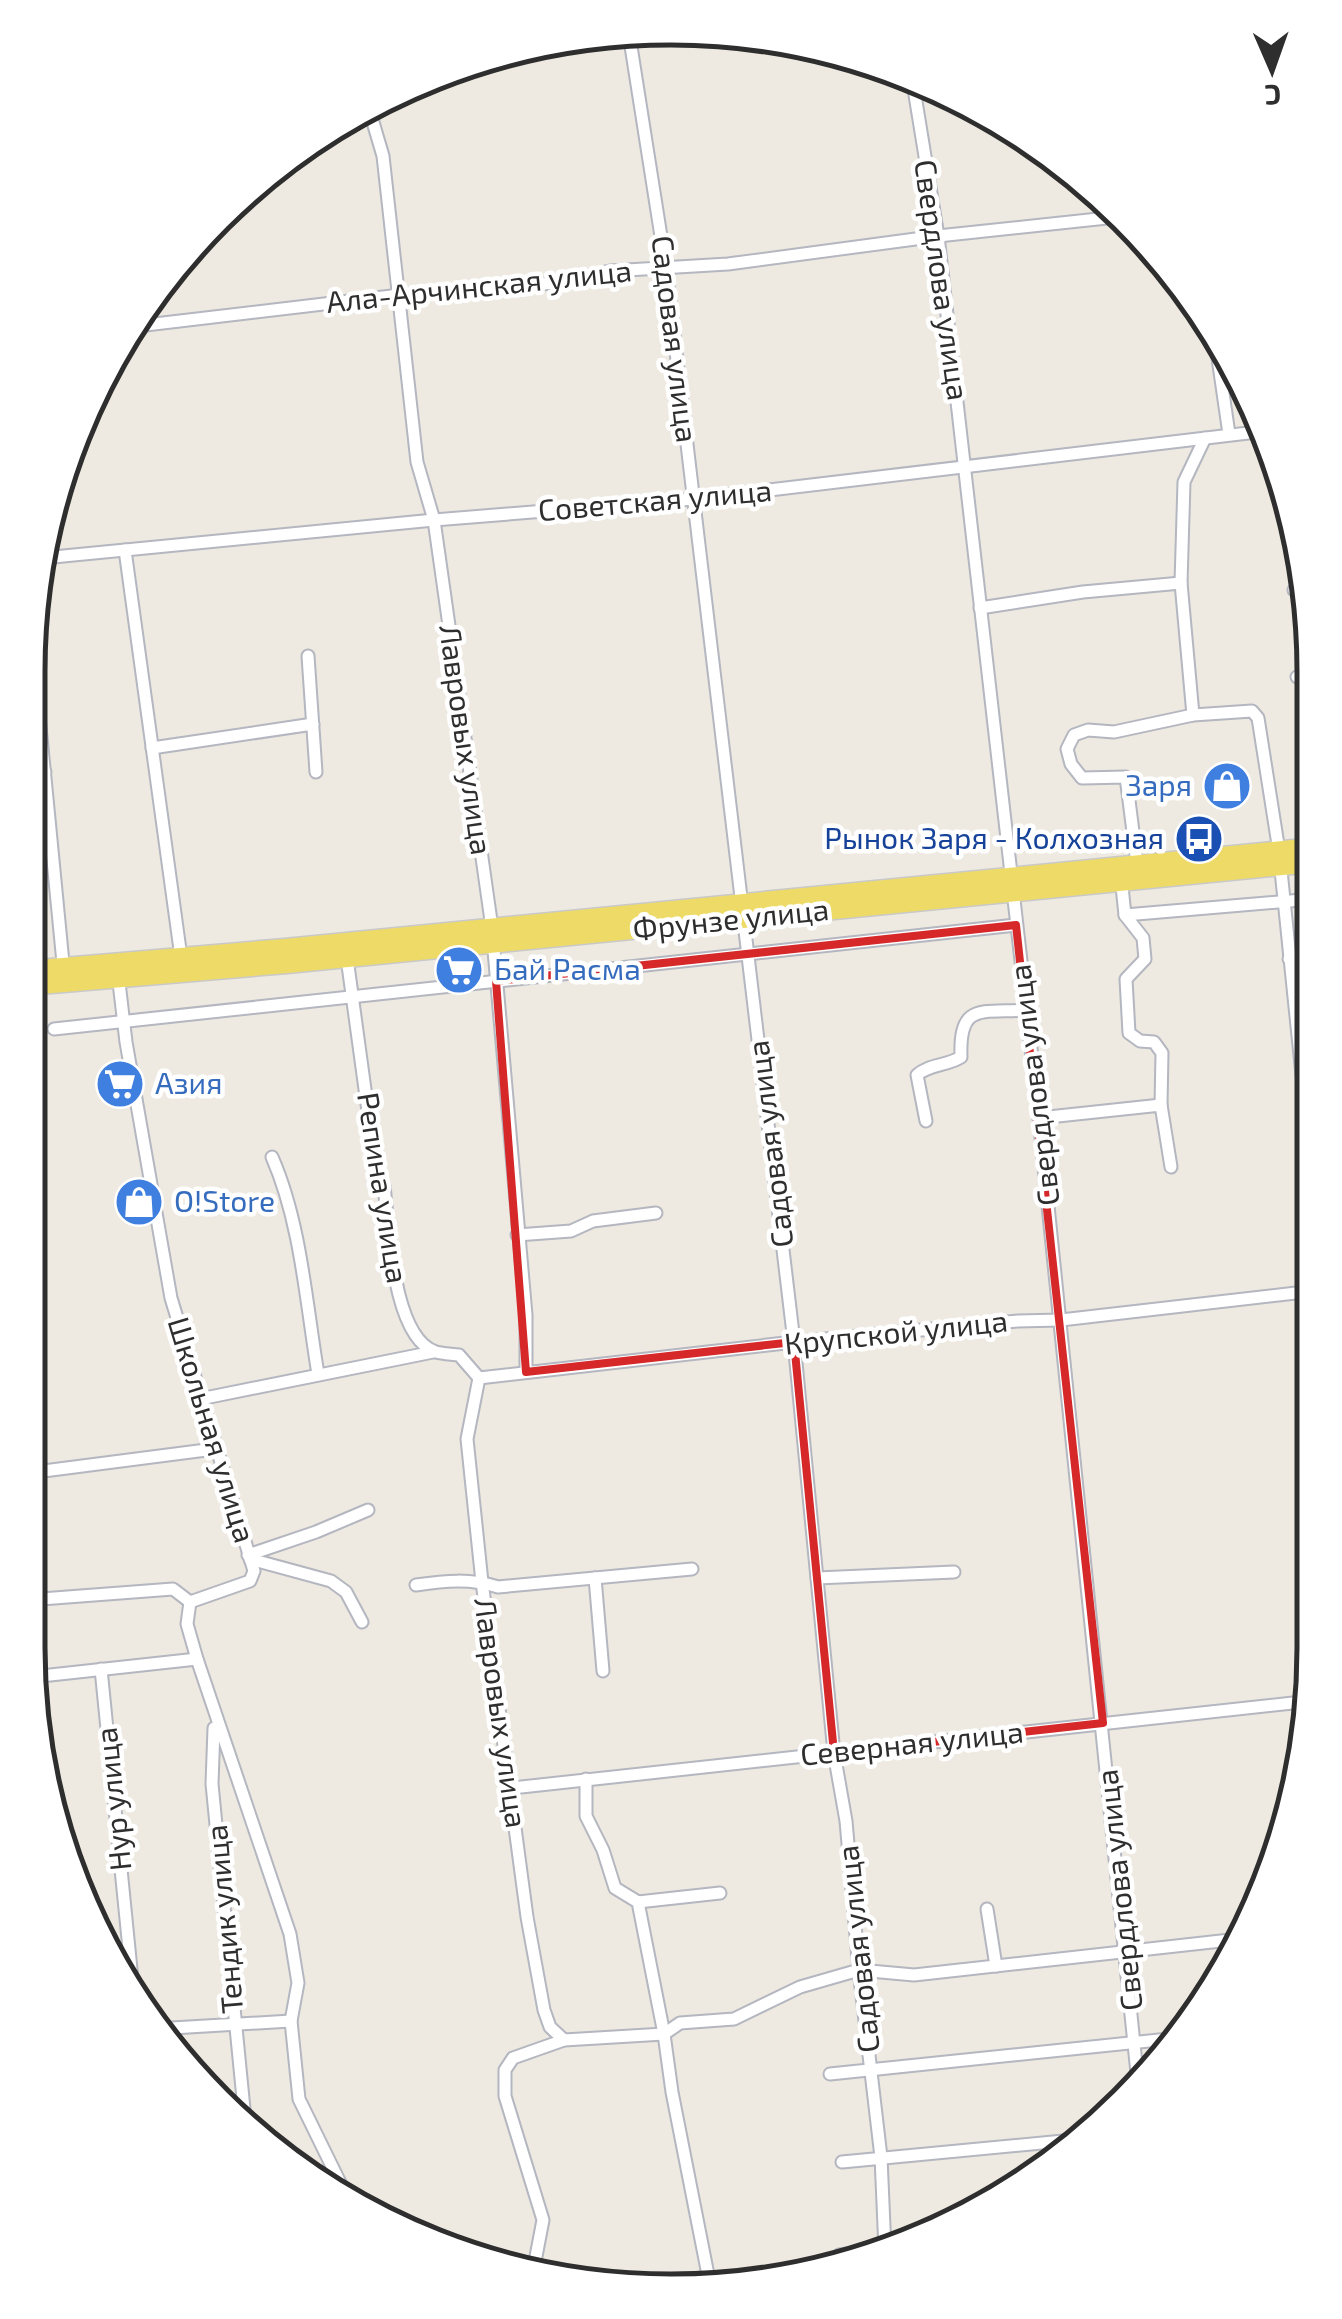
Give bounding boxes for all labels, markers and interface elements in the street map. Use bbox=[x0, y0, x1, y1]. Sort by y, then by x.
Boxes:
north arrow bbox=[1222, 20, 1322, 120]
text: С bbox=[1264, 79, 1282, 113]
street label: Свердлова улица bbox=[907, 157, 978, 403]
street label: Садовая улица bbox=[644, 233, 707, 444]
street label: Ала-Арчинская улица bbox=[324, 251, 633, 320]
street label: Советская улица bbox=[536, 471, 773, 528]
street label: Лавровых улица bbox=[432, 622, 501, 857]
shop icon: Заря bbox=[1201, 760, 1253, 812]
place label: Заря bbox=[1125, 766, 1192, 802]
bus stop icon: Рынок Заря - Колхозная bbox=[1173, 813, 1225, 865]
place label: Рынок Заря - Колхозная bbox=[824, 819, 1164, 855]
street label: Фрунзе улица bbox=[631, 890, 831, 947]
supermarket icon: Бай Расма bbox=[433, 944, 485, 996]
place label: Бай Расма bbox=[494, 950, 641, 986]
street label: Свердлова улица bbox=[1000, 963, 1067, 1208]
street label: Садовая улица bbox=[738, 1039, 801, 1250]
supermarket icon: Азия bbox=[94, 1058, 146, 1110]
place label: Азия bbox=[155, 1064, 222, 1100]
street label: Репина улица bbox=[350, 1089, 417, 1286]
shop icon: O!Store bbox=[113, 1176, 165, 1228]
place label: O!Store bbox=[174, 1182, 275, 1218]
street label: Крупской улица bbox=[782, 1301, 1009, 1362]
street label: Школьная улица bbox=[161, 1312, 264, 1547]
street label: Лавровых улица bbox=[467, 1595, 536, 1830]
street label: Северная улица bbox=[798, 1712, 1025, 1773]
street label: Нур улица bbox=[87, 1726, 138, 1873]
street label: Свердлова улица bbox=[1087, 1768, 1150, 2013]
street label: Тендик улица bbox=[197, 1823, 250, 2015]
street label: Садовая улица bbox=[828, 1844, 887, 2055]

